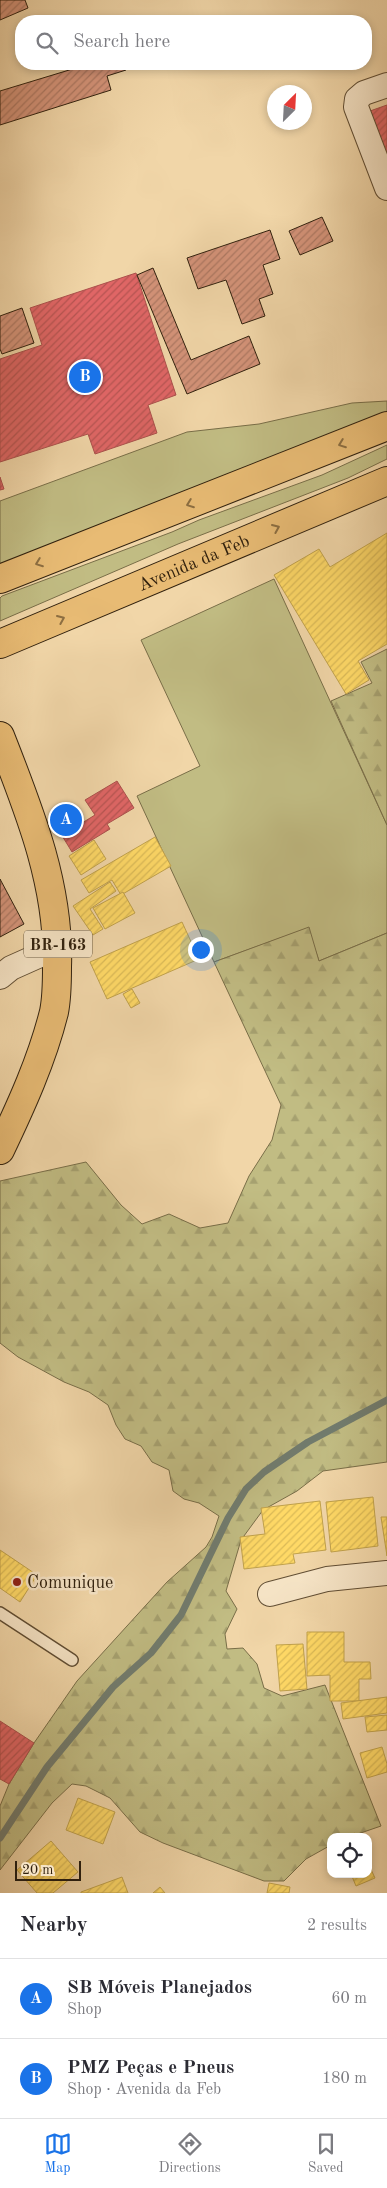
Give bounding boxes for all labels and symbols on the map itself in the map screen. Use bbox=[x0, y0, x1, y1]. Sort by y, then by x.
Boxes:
north arrow bbox=[267, 85, 312, 130]
pin: B bbox=[69, 358, 101, 396]
one-way arrow bbox=[338, 438, 346, 448]
one-way arrow bbox=[187, 498, 195, 508]
one-way arrow bbox=[271, 524, 279, 534]
street label: Avenida da Feb bbox=[135, 532, 252, 595]
one-way arrow bbox=[35, 557, 44, 567]
one-way arrow bbox=[56, 615, 65, 625]
pin: A bbox=[50, 801, 82, 839]
road number: BR-163 bbox=[24, 931, 92, 958]
your location bbox=[188, 937, 214, 963]
place label: Comunique bbox=[27, 1574, 113, 1592]
marker: Comunique bbox=[11, 1576, 23, 1588]
scale bar bbox=[15, 1858, 81, 1881]

